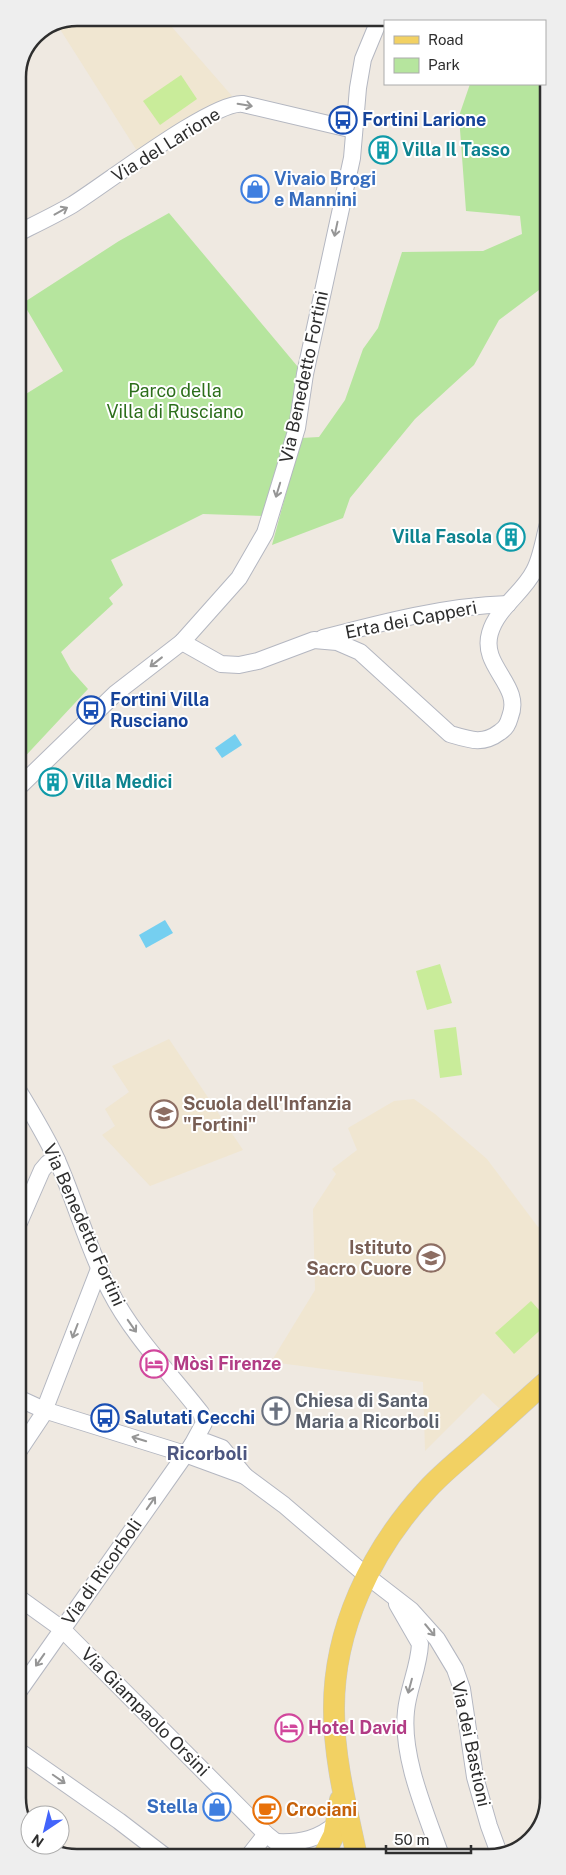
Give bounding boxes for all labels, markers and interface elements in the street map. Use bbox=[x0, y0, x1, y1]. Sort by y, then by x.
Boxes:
legend bbox=[384, 20, 546, 85]
text: Road bbox=[428, 31, 464, 48]
text: Park bbox=[428, 56, 460, 73]
one-way arrow bbox=[237, 101, 253, 111]
street label: Via del Larione bbox=[108, 103, 224, 186]
bus stop icon: Fortini Larione bbox=[328, 105, 358, 135]
place label: Fortini Larione bbox=[362, 109, 486, 130]
building icon: Villa Il Tasso bbox=[368, 135, 398, 165]
place label: Villa Il Tasso bbox=[402, 139, 510, 160]
place label: Vivaio Brogi e Mannini bbox=[274, 168, 376, 210]
shop icon: Vivaio Brogi e Mannini bbox=[240, 174, 270, 204]
one-way arrow bbox=[53, 206, 68, 215]
one-way arrow bbox=[331, 221, 340, 237]
street label: Via Benedetto Fortini bbox=[275, 289, 332, 465]
park label: Parco della Villa di Rusciano bbox=[106, 380, 244, 422]
one-way arrow bbox=[273, 482, 282, 498]
building icon: Villa Fasola bbox=[496, 522, 526, 552]
place label: Villa Fasola bbox=[392, 526, 492, 547]
street label: Erta dei Capperi bbox=[343, 596, 479, 643]
one-way arrow bbox=[150, 656, 163, 667]
place label: Fortini Villa Rusciano bbox=[110, 689, 209, 731]
bus stop icon: Fortini Villa Rusciano bbox=[76, 695, 106, 725]
building icon: Villa Medici bbox=[38, 767, 68, 797]
place label: Villa Medici bbox=[72, 771, 172, 792]
place label: Scuola dell'Infanzia "Fortini" bbox=[183, 1093, 351, 1135]
school or university icon: Scuola dell'Infanzia "Fortini" bbox=[149, 1099, 179, 1129]
street label: Via Benedetto Fortini bbox=[39, 1140, 130, 1309]
place label: Istituto Sacro Cuore bbox=[306, 1237, 412, 1279]
school or university icon: Istituto Sacro Cuore bbox=[416, 1243, 446, 1273]
one-way arrow bbox=[127, 1319, 137, 1333]
one-way arrow bbox=[70, 1323, 80, 1338]
hotel icon: Mòsì Firenze bbox=[139, 1349, 169, 1379]
place label: Mòsì Firenze bbox=[173, 1353, 281, 1374]
place label: Chiesa di Santa Maria a Ricorboli bbox=[295, 1390, 439, 1432]
church icon: Chiesa di Santa Maria a Ricorboli bbox=[261, 1396, 291, 1426]
bus stop icon: Salutati Cecchi bbox=[90, 1403, 120, 1433]
place label: Salutati Cecchi bbox=[124, 1407, 255, 1428]
one-way arrow bbox=[131, 1434, 147, 1444]
district label: Ricorboli bbox=[166, 1442, 248, 1464]
one-way arrow bbox=[145, 1497, 156, 1510]
street label: Via di Ricorboli bbox=[57, 1515, 146, 1629]
one-way arrow bbox=[425, 1623, 436, 1636]
street label: Via Giampaolo Orsini bbox=[77, 1643, 214, 1780]
one-way arrow bbox=[35, 1653, 45, 1667]
one-way arrow bbox=[405, 1677, 414, 1693]
street label: Via dei Bastioni bbox=[448, 1679, 495, 1809]
hotel icon: Hotel David bbox=[274, 1713, 304, 1743]
place label: Hotel David bbox=[308, 1717, 407, 1738]
one-way arrow bbox=[51, 1774, 65, 1784]
shop icon: Stella bbox=[202, 1792, 232, 1822]
cafe icon: Crociani bbox=[252, 1795, 282, 1825]
place label: Stella bbox=[147, 1796, 198, 1817]
place label: Crociani bbox=[286, 1799, 357, 1820]
north arrow bbox=[20, 1805, 70, 1855]
scale bar bbox=[386, 1822, 471, 1854]
text: N bbox=[28, 1831, 47, 1850]
text: 50 m bbox=[394, 1831, 429, 1848]

